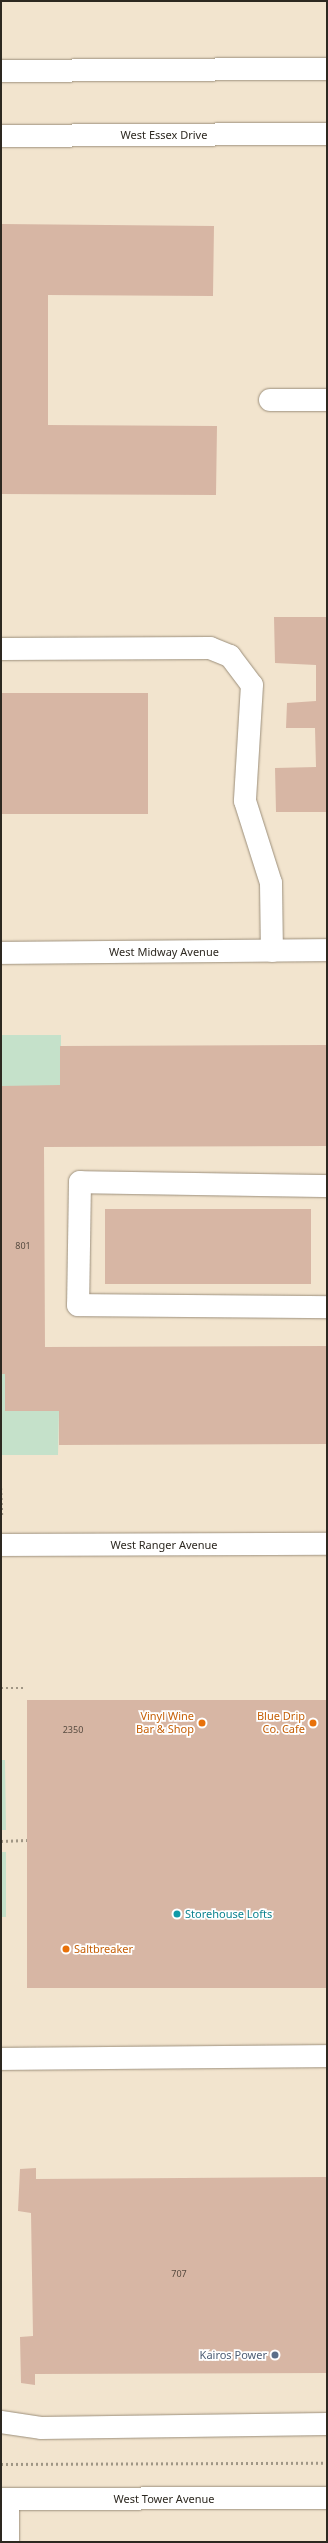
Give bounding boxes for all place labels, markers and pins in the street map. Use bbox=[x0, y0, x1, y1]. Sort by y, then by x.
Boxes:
place label: Vinyl Wine Bar & Shop bbox=[136, 1710, 194, 1736]
place label: Blue Drip Co. Cafe bbox=[257, 1710, 305, 1736]
marker: Vinyl Wine Bar & Shop bbox=[197, 1718, 207, 1728]
marker: Blue Drip Co. Cafe bbox=[308, 1718, 318, 1728]
place label: Storehouse Lofts bbox=[185, 1907, 272, 1921]
marker: Storehouse Lofts bbox=[172, 1909, 182, 1919]
place label: Saltbreaker bbox=[74, 1942, 133, 1956]
marker: Saltbreaker bbox=[61, 1944, 71, 1954]
place label: Kairos Power bbox=[200, 2348, 267, 2362]
marker: Kairos Power bbox=[270, 2350, 280, 2360]

